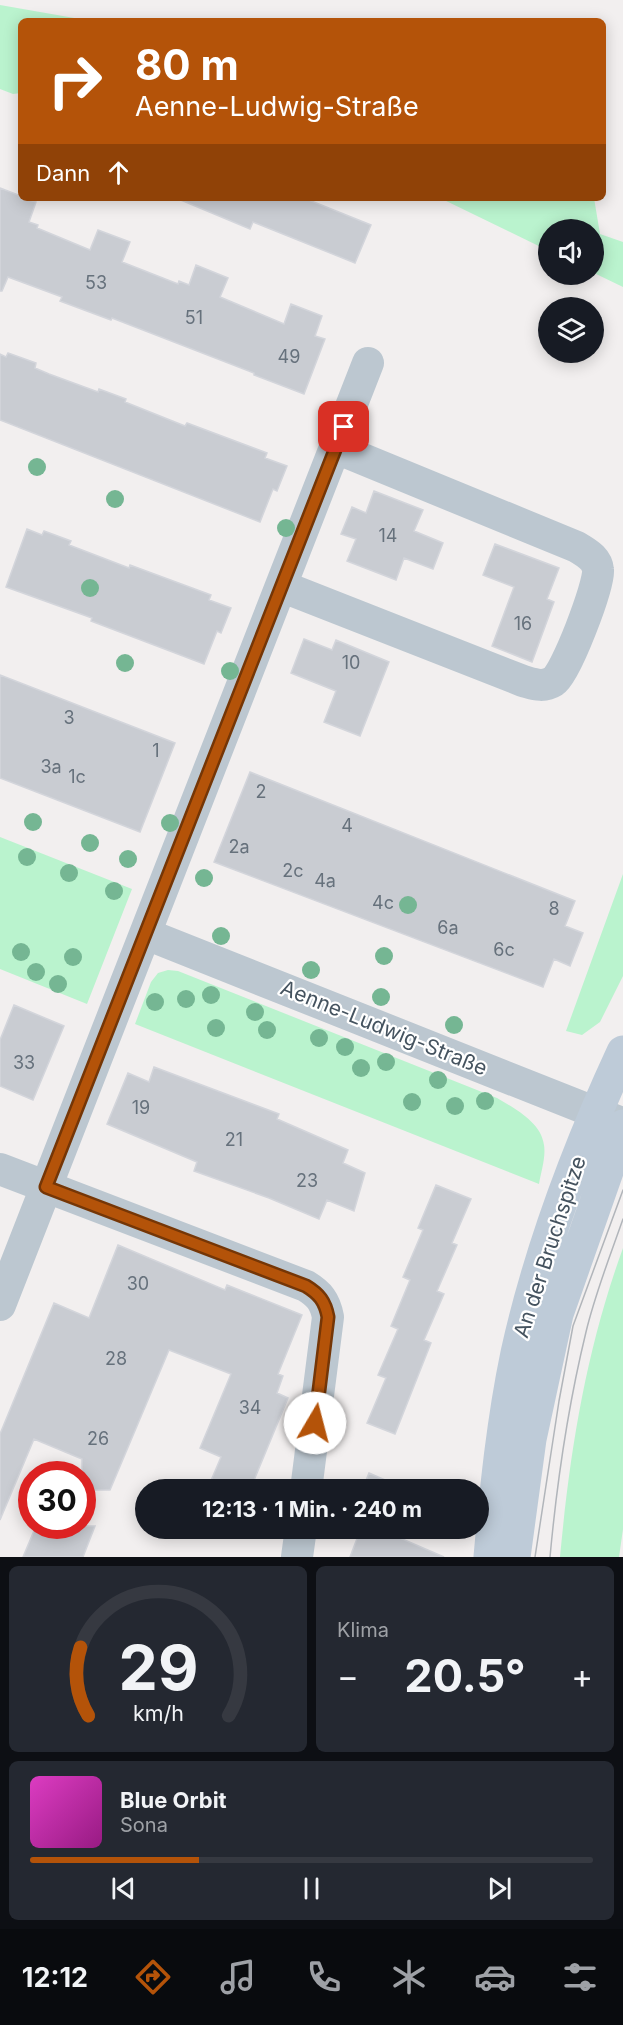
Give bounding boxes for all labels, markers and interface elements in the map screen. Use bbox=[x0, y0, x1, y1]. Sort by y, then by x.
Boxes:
text: 80 m bbox=[135, 39, 239, 90]
icon: right bbox=[36, 42, 114, 120]
text: Aenne-Ludwig-Straße bbox=[135, 90, 419, 123]
icon: ahead bbox=[102, 156, 135, 189]
text: Dann bbox=[36, 160, 90, 186]
map controls bbox=[538, 219, 604, 363]
button: sound bbox=[538, 219, 604, 285]
house number: 53 bbox=[85, 272, 107, 293]
button: layers bbox=[538, 297, 604, 363]
house number: 51 bbox=[185, 307, 203, 328]
house number: 49 bbox=[278, 346, 300, 367]
pin bbox=[318, 401, 369, 452]
icon: arrive bbox=[327, 410, 360, 443]
house number: 14 bbox=[379, 525, 397, 546]
house number: 16 bbox=[514, 613, 532, 634]
house number: 10 bbox=[342, 652, 360, 673]
house number: 3 bbox=[63, 707, 75, 728]
house number: 1 bbox=[152, 740, 160, 761]
house number: 3a bbox=[40, 756, 62, 777]
house number: 1c bbox=[68, 766, 86, 787]
house number: 2 bbox=[256, 781, 266, 802]
house number: 4 bbox=[341, 815, 353, 836]
house number: 2a bbox=[228, 836, 250, 857]
house number: 2c bbox=[282, 860, 304, 881]
house number: 4a bbox=[314, 870, 336, 891]
house number: 4c bbox=[372, 892, 394, 913]
house number: 8 bbox=[548, 898, 560, 919]
house number: 6a bbox=[437, 917, 459, 938]
house number: 6c bbox=[493, 939, 515, 960]
street label: Aenne-Ludwig-Straße bbox=[277, 975, 491, 1080]
house number: 33 bbox=[13, 1052, 35, 1073]
house number: 19 bbox=[132, 1097, 150, 1118]
house number: 21 bbox=[225, 1129, 243, 1150]
street label: An der Bruchspitze bbox=[508, 1153, 591, 1341]
house number: 23 bbox=[296, 1170, 318, 1191]
house number: 30 bbox=[127, 1273, 149, 1294]
house number: 28 bbox=[105, 1348, 127, 1369]
position arrow bbox=[283, 1391, 347, 1455]
house number: 34 bbox=[239, 1397, 261, 1418]
house number: 26 bbox=[87, 1428, 109, 1449]
speed limit sign: 30 bbox=[18, 1461, 96, 1539]
text: 12:13 · 1 Min. · 240 m bbox=[202, 1496, 422, 1522]
text: Klima bbox=[337, 1618, 389, 1642]
text: 29 bbox=[118, 1630, 198, 1705]
text: 20.5° bbox=[404, 1648, 526, 1703]
text: − bbox=[337, 1656, 359, 1696]
text: + bbox=[571, 1656, 593, 1696]
text: km/h bbox=[133, 1700, 183, 1726]
text: Blue Orbit bbox=[120, 1787, 227, 1813]
text: Sona bbox=[120, 1813, 168, 1837]
icon: previous bbox=[107, 1872, 140, 1905]
icon: pause bbox=[295, 1872, 328, 1905]
icon: next bbox=[483, 1872, 516, 1905]
icon: directions bbox=[132, 1956, 174, 1998]
icon: music bbox=[217, 1956, 259, 1998]
icon: phone bbox=[303, 1956, 345, 1998]
icon: climate bbox=[388, 1956, 430, 1998]
icon: car bbox=[474, 1956, 516, 1998]
icon: filters bbox=[559, 1956, 601, 1998]
text: 12:12 bbox=[22, 1961, 88, 1994]

